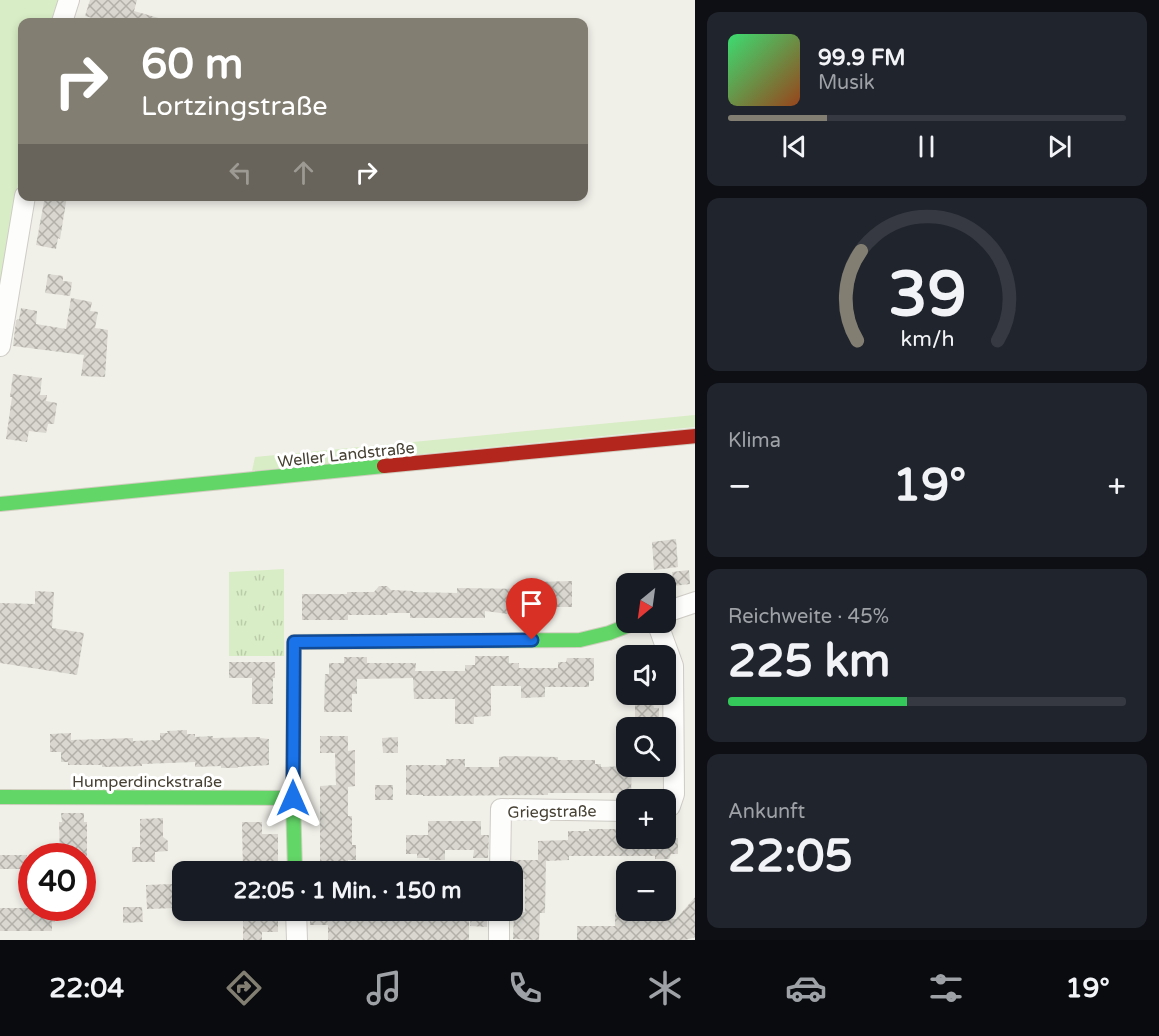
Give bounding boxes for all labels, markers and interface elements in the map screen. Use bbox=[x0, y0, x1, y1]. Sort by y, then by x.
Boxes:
text: 60 m bbox=[141, 39, 243, 90]
icon: right bbox=[42, 42, 120, 120]
text: 99.9 FM bbox=[818, 45, 906, 71]
text: Musik bbox=[818, 71, 875, 95]
text: Lortzingstraße bbox=[141, 90, 328, 123]
icon: previous bbox=[778, 130, 811, 163]
icon: pause bbox=[910, 130, 943, 163]
icon: next bbox=[1043, 130, 1076, 163]
icon: left bbox=[224, 156, 257, 189]
icon: ahead bbox=[287, 156, 320, 189]
icon: right bbox=[350, 156, 383, 189]
text: 39 bbox=[888, 259, 966, 334]
text: km/h bbox=[900, 327, 954, 353]
text: Klima bbox=[728, 429, 781, 453]
street label: Weller Landstraße bbox=[277, 438, 416, 472]
text: 19° bbox=[893, 459, 966, 513]
text: − bbox=[728, 467, 752, 506]
text: + bbox=[1107, 467, 1126, 506]
north arrow bbox=[616, 573, 676, 633]
map controls bbox=[616, 573, 676, 921]
pin bbox=[506, 578, 557, 640]
icon: arrive bbox=[515, 587, 548, 620]
text: Reichweite · 45% bbox=[728, 605, 889, 629]
text: 225 km bbox=[728, 635, 890, 689]
button: sound bbox=[616, 645, 676, 705]
button: search bbox=[616, 717, 676, 777]
position arrow bbox=[261, 766, 325, 830]
street label: Humperdinckstraße bbox=[72, 772, 222, 792]
button: + bbox=[616, 789, 676, 849]
text: Ankunft bbox=[728, 800, 805, 824]
street label: Griegstraße bbox=[507, 801, 597, 823]
text: 22:05 bbox=[728, 830, 853, 884]
speed limit sign: 40 bbox=[18, 843, 96, 921]
button: − bbox=[616, 861, 676, 921]
text: 22:05 · 1 Min. · 150 m bbox=[234, 878, 461, 904]
icon: directions bbox=[223, 967, 265, 1009]
icon: music bbox=[363, 967, 405, 1009]
icon: phone bbox=[504, 967, 546, 1009]
icon: climate bbox=[644, 967, 686, 1009]
icon: car bbox=[785, 967, 827, 1009]
icon: filters bbox=[925, 967, 967, 1009]
text: 22:04 bbox=[49, 972, 124, 1005]
text: 19° bbox=[1066, 972, 1110, 1005]

